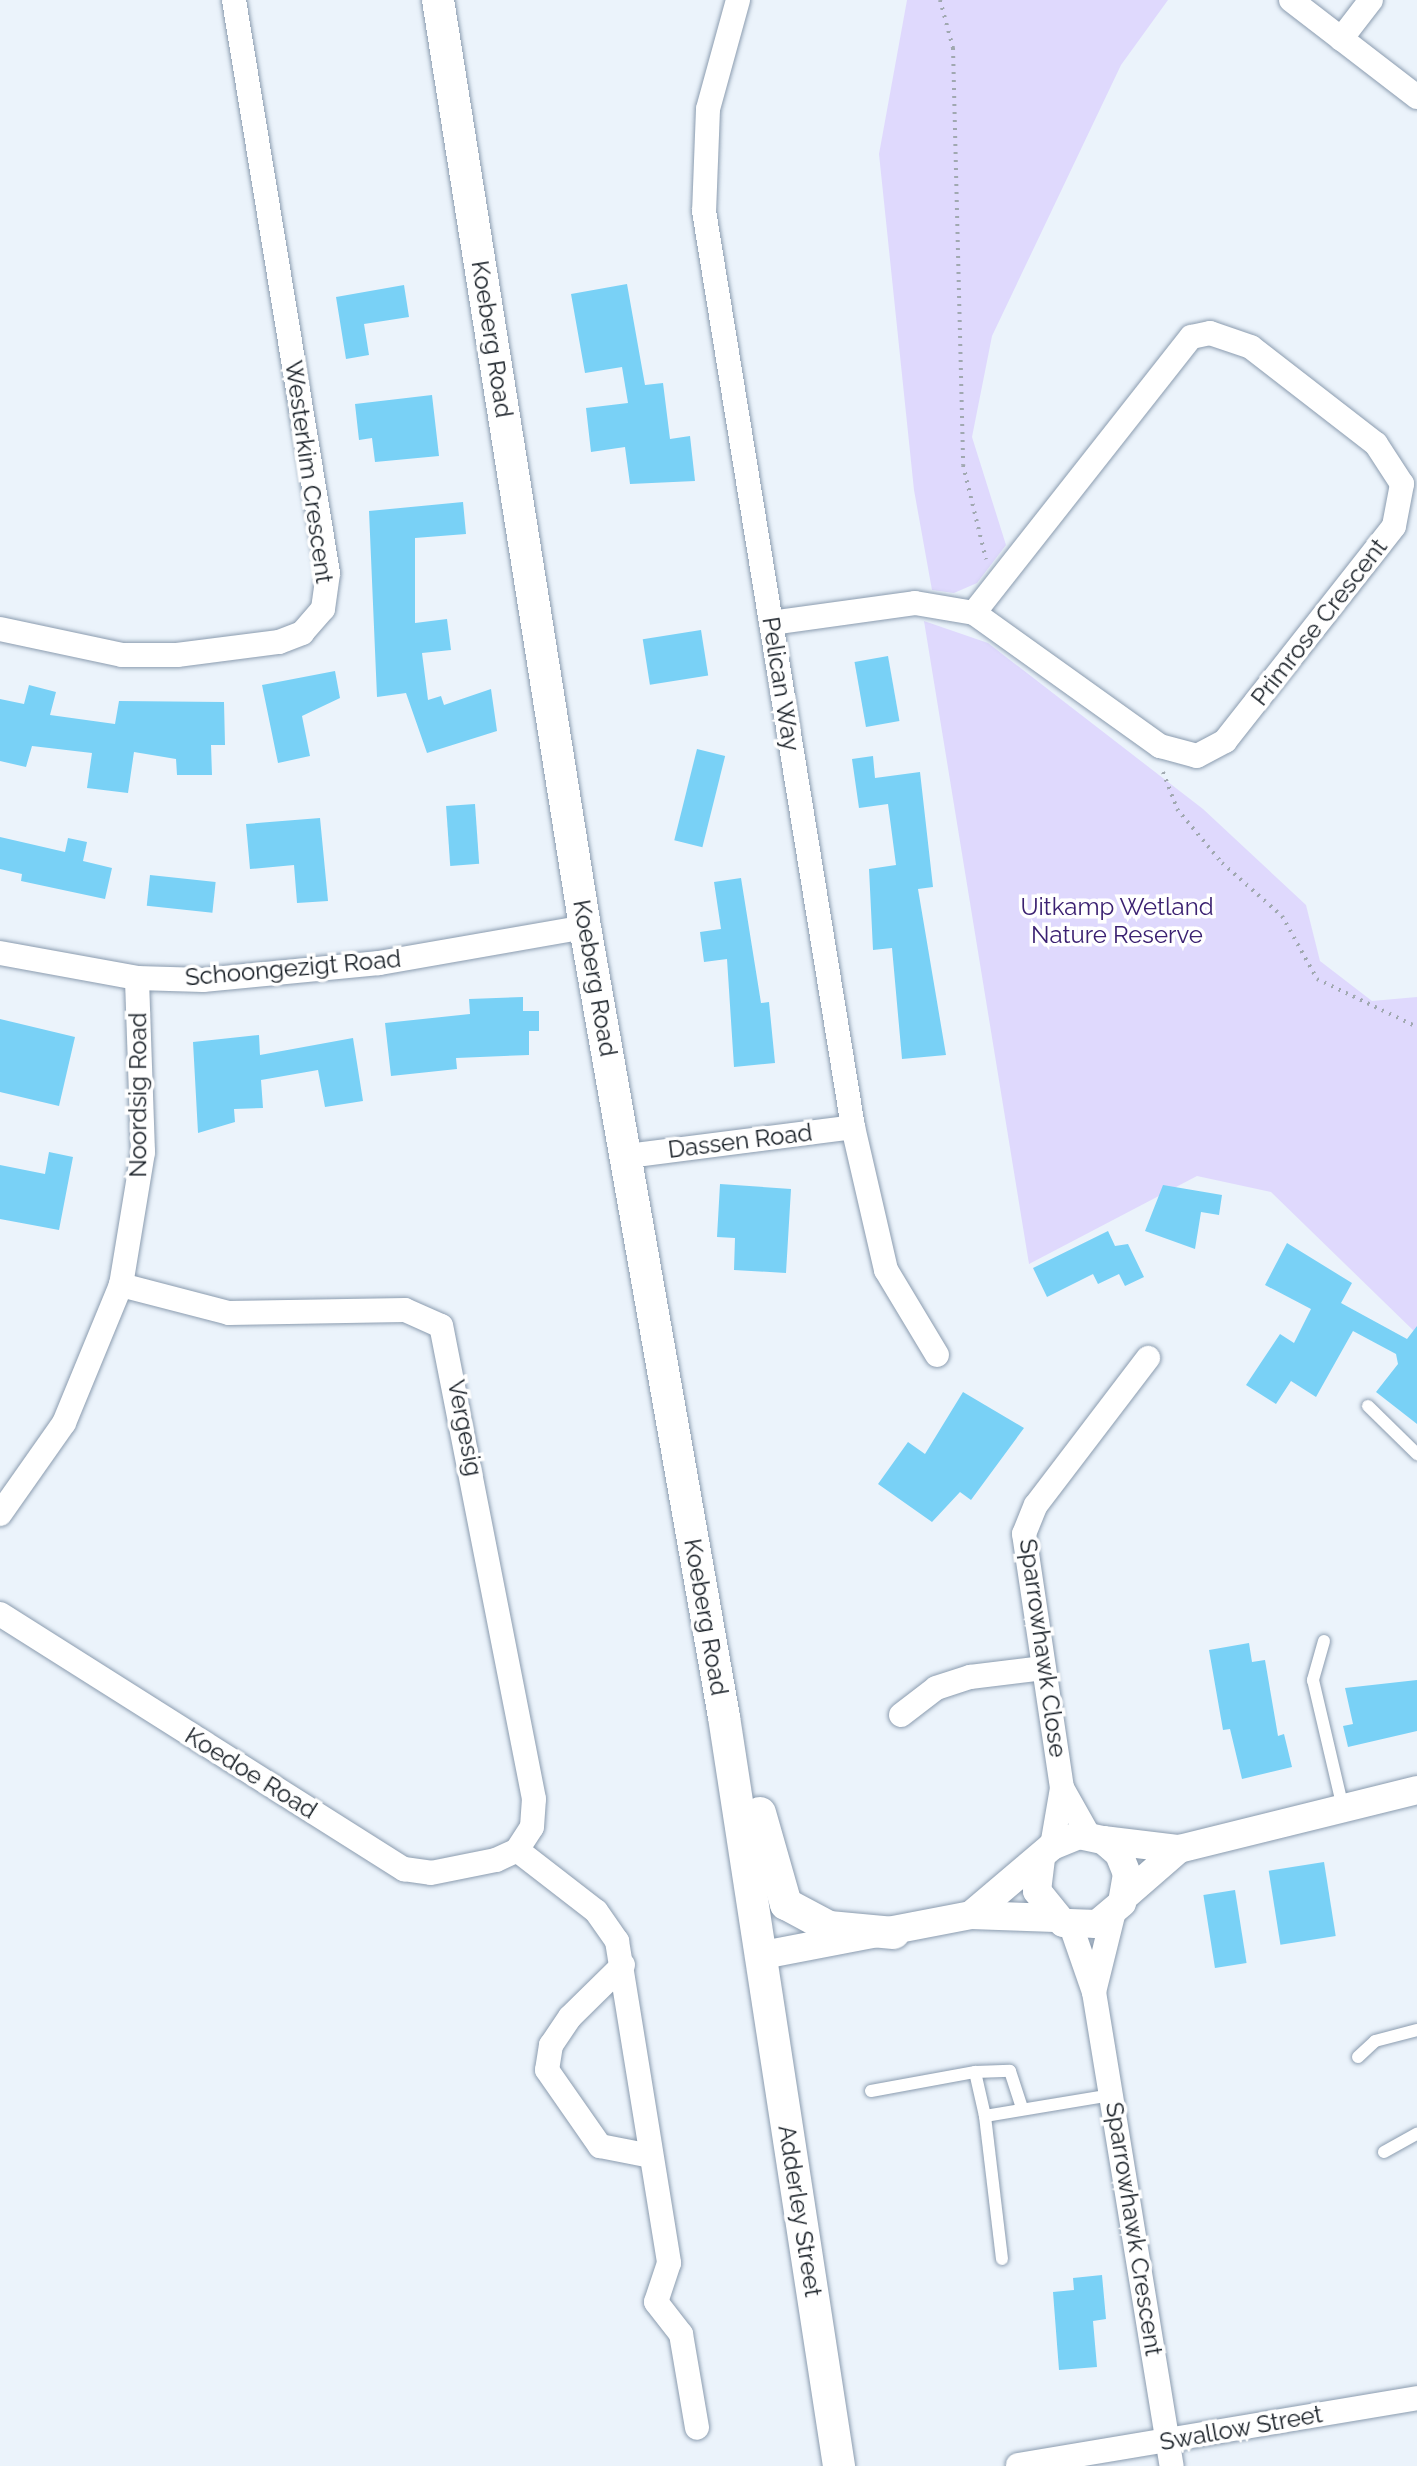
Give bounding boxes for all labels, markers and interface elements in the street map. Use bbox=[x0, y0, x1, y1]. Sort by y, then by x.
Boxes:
street label: Koeberg Road bbox=[465, 258, 519, 420]
street label: Westerkim Crescent bbox=[279, 359, 339, 585]
street label: Primrose Crescent bbox=[1245, 533, 1393, 711]
street label: Pelican Way bbox=[756, 614, 806, 754]
park label: Uitkamp Wetland Nature Reserve bbox=[1020, 893, 1214, 949]
street label: Koeberg Road bbox=[567, 897, 623, 1059]
street label: Schoongezigt Road bbox=[184, 944, 402, 992]
street label: Noordsig Road bbox=[124, 1012, 152, 1178]
street label: Dassen Road bbox=[666, 1118, 814, 1164]
street label: Vergesig bbox=[442, 1377, 488, 1479]
street label: Koeberg Road bbox=[678, 1536, 734, 1698]
street label: Sparrowhawk Close bbox=[1013, 1537, 1073, 1759]
street label: Koedoe Road bbox=[180, 1721, 322, 1825]
street label: Sparrowhawk Crescent bbox=[1100, 2100, 1168, 2358]
street label: Adderley Street bbox=[772, 2123, 828, 2299]
street label: Swallow Street bbox=[1157, 2399, 1325, 2457]

